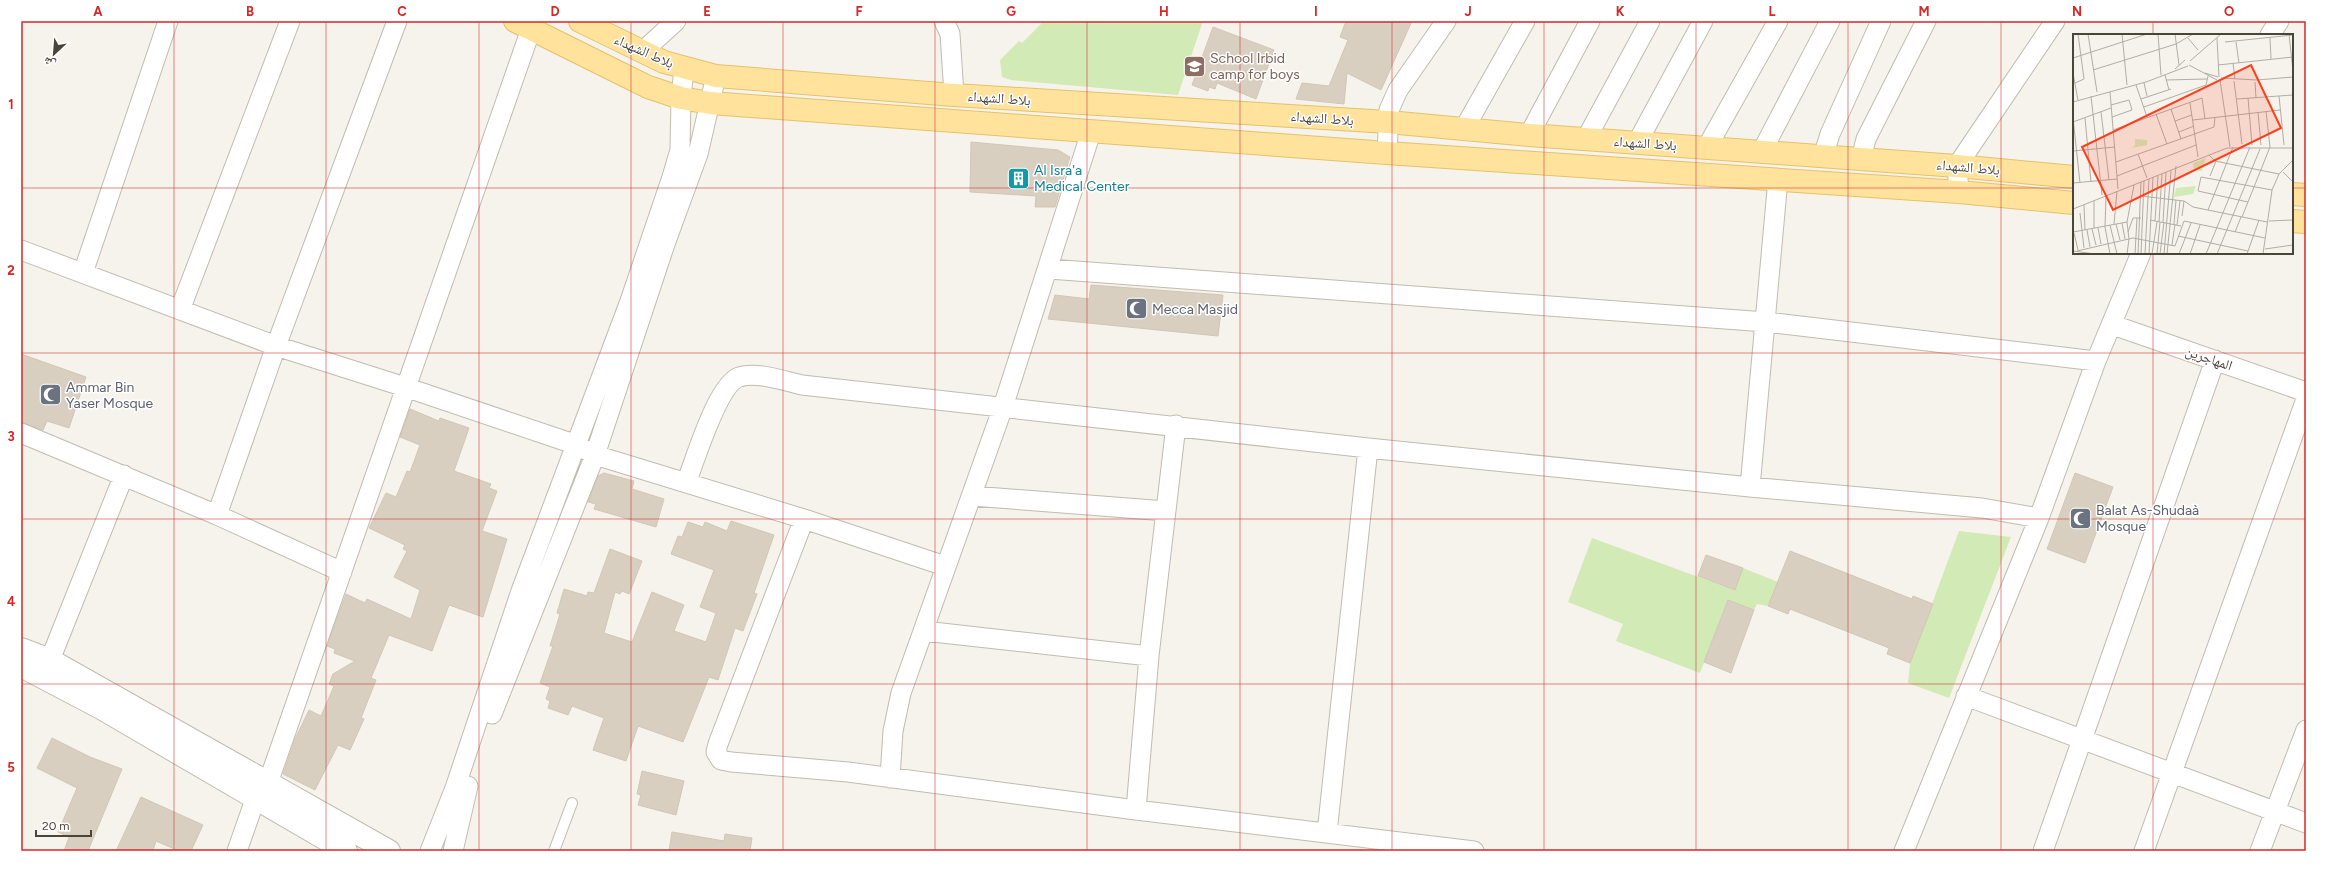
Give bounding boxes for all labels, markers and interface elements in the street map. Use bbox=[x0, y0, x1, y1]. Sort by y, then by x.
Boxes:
text: A bbox=[93, 4, 103, 19]
text: B bbox=[246, 4, 254, 19]
text: C bbox=[397, 4, 407, 19]
text: D bbox=[550, 4, 560, 19]
text: E bbox=[703, 4, 711, 19]
text: F bbox=[855, 4, 863, 19]
text: G bbox=[1006, 4, 1016, 19]
text: H bbox=[1159, 4, 1169, 19]
text: I bbox=[1314, 4, 1318, 19]
text: J bbox=[1464, 4, 1472, 19]
text: K bbox=[1616, 4, 1625, 19]
text: L bbox=[1769, 4, 1776, 19]
text: M bbox=[1918, 4, 1930, 19]
text: N bbox=[2072, 4, 2082, 19]
text: O bbox=[2224, 4, 2234, 19]
street label: بلاط الشهداء bbox=[611, 31, 676, 72]
north arrow bbox=[34, 34, 74, 74]
inset map bbox=[2073, 34, 2293, 254]
place label: School Irbid camp for boys bbox=[1210, 50, 1300, 83]
text: ش bbox=[41, 53, 58, 71]
school or university icon: School Irbid camp for boys bbox=[1182, 53, 1208, 79]
street label: بلاط الشهداء bbox=[967, 88, 1031, 109]
text: 1 bbox=[8, 97, 14, 112]
street label: بلاط الشهداء bbox=[1290, 108, 1354, 129]
street label: بلاط الشهداء bbox=[1613, 133, 1677, 154]
street label: بلاط الشهداء bbox=[1936, 156, 2001, 179]
place label: Al Isra'a Medical Center bbox=[1034, 162, 1130, 195]
building icon: Al Isra'a Medical Center bbox=[1006, 165, 1032, 191]
text: 2 bbox=[7, 263, 15, 278]
mosque icon: Mecca Masjid bbox=[1123, 296, 1149, 322]
place label: Mecca Masjid bbox=[1152, 301, 1238, 318]
street label: المهاجرين bbox=[2183, 343, 2235, 374]
place label: Ammar Bin Yaser Mosque bbox=[66, 379, 154, 412]
mosque icon: Ammar Bin Yaser Mosque bbox=[38, 382, 64, 408]
text: 3 bbox=[7, 429, 15, 444]
place label: Balat As-Shudaà Mosque bbox=[2096, 502, 2199, 535]
mosque icon: Balat As-Shudaà Mosque bbox=[2067, 505, 2093, 531]
text: 4 bbox=[7, 594, 15, 609]
text: 5 bbox=[7, 760, 15, 775]
scale bar bbox=[36, 812, 91, 838]
text: 20 m bbox=[42, 819, 70, 833]

